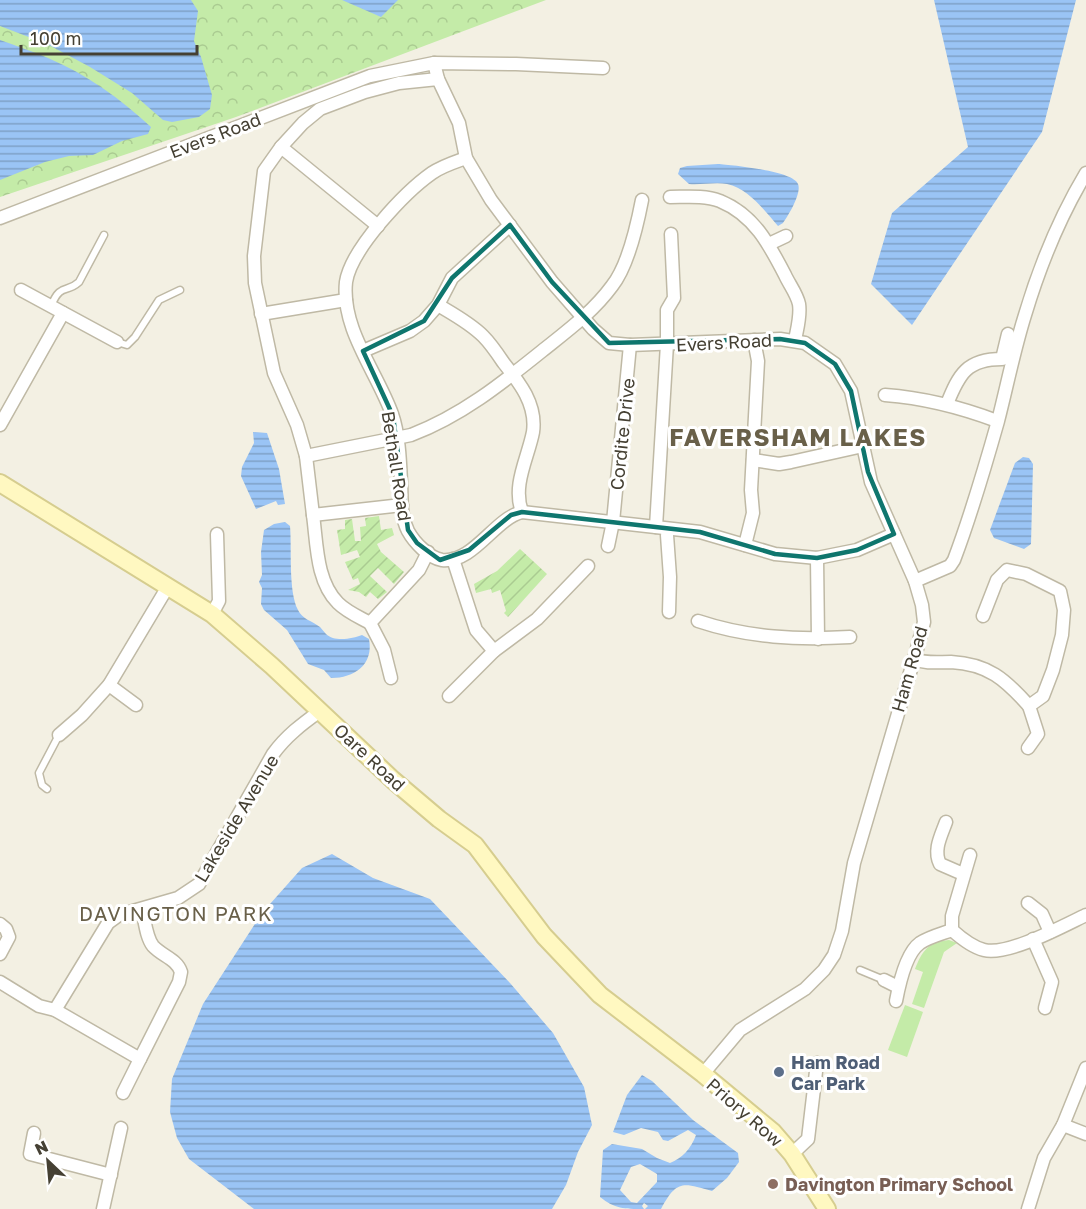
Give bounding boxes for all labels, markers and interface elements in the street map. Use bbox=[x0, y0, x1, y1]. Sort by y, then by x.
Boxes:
scale bar bbox=[21, 18, 196, 56]
text: 100 m bbox=[30, 27, 81, 49]
street label: Evers Road bbox=[166, 108, 264, 162]
street label: Evers Road bbox=[675, 328, 773, 356]
street label: Cordite Drive bbox=[605, 377, 639, 491]
street label: Bethall Road bbox=[377, 409, 417, 523]
district label: FAVERSHAM LAKES bbox=[669, 422, 927, 451]
street label: Ham Road bbox=[886, 623, 932, 715]
street label: Oare Road bbox=[330, 718, 410, 796]
street label: Lakeside Avenue bbox=[189, 750, 283, 886]
district label: DAVINGTON PARK bbox=[79, 901, 273, 925]
place label: Ham Road Car Park bbox=[791, 1051, 880, 1094]
marker: Ham Road Car Park bbox=[772, 1065, 786, 1079]
street label: Priory Row bbox=[702, 1073, 788, 1151]
north arrow bbox=[18, 1131, 78, 1191]
text: N bbox=[32, 1136, 51, 1159]
place label: Davington Primary School bbox=[785, 1173, 1013, 1195]
marker: Davington Primary School bbox=[766, 1177, 780, 1191]

